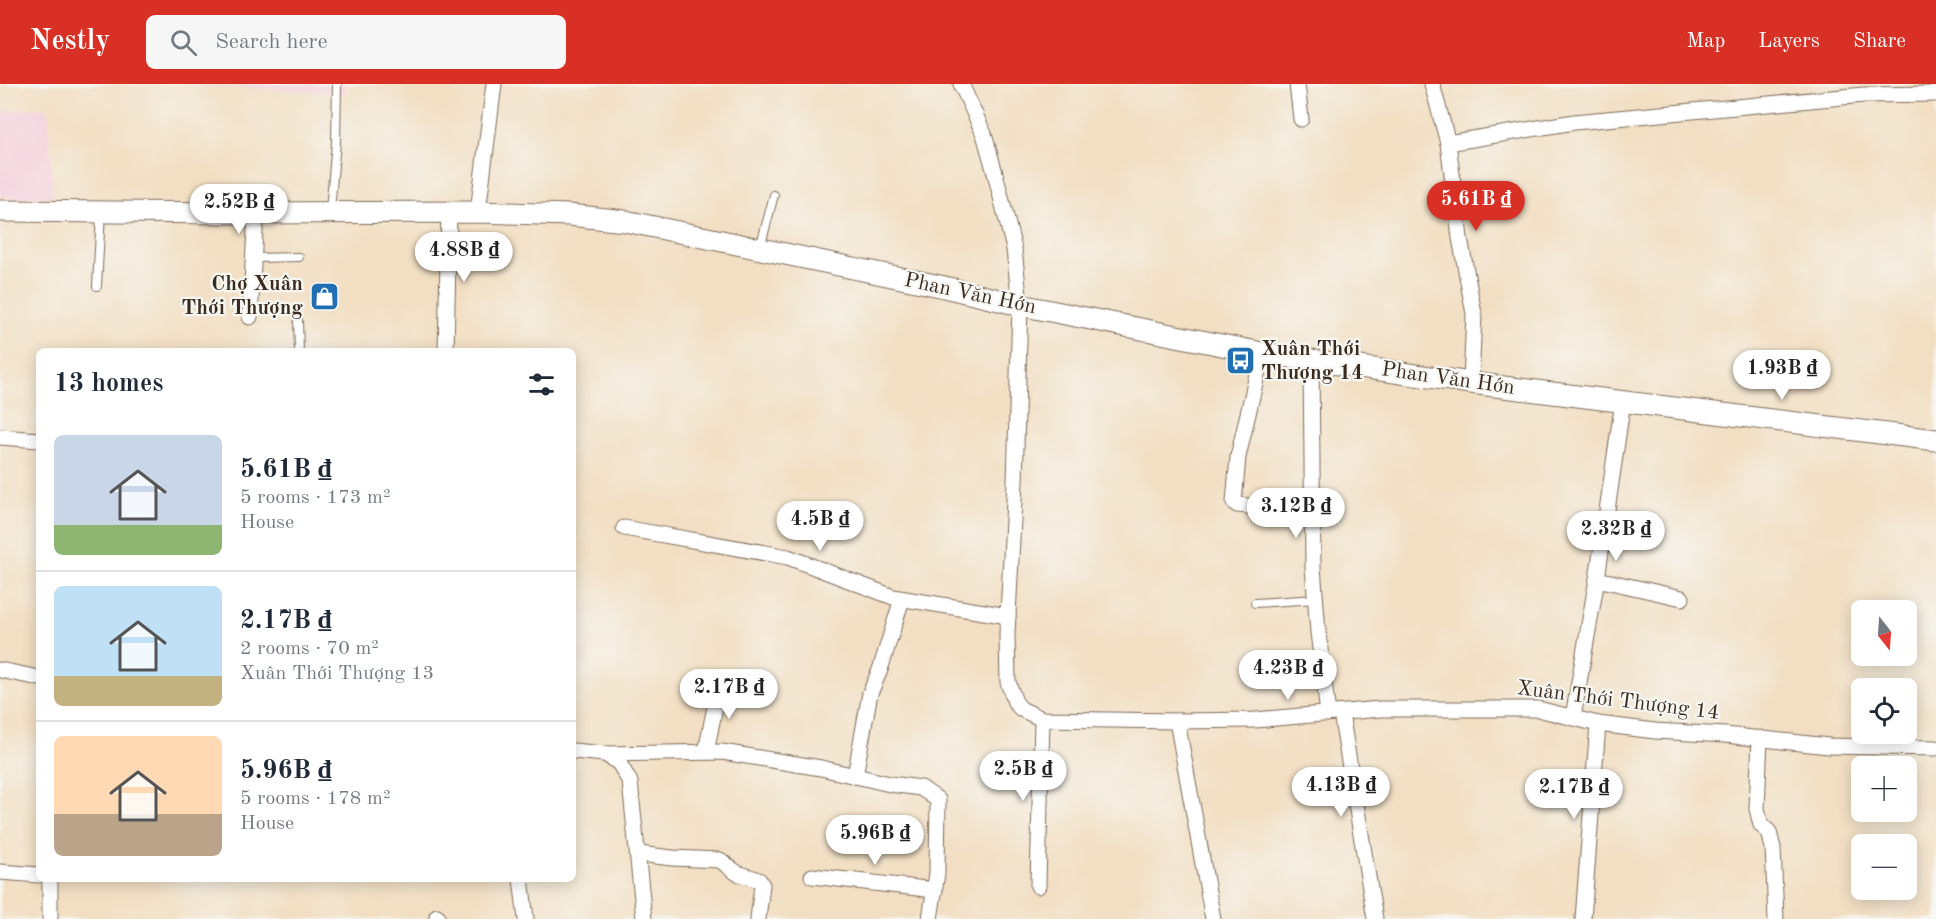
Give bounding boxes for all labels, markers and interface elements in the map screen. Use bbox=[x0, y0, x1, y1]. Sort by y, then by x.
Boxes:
search box bbox=[146, 15, 566, 69]
icon: search bbox=[167, 26, 200, 59]
text: Nestly bbox=[30, 28, 110, 56]
text: Search here bbox=[215, 31, 328, 53]
text: Map bbox=[1686, 31, 1725, 52]
text: Layers bbox=[1758, 31, 1820, 52]
text: Share bbox=[1853, 31, 1906, 52]
pin: 5.61B ₫ bbox=[1421, 181, 1531, 232]
pin: 2.52B ₫ bbox=[184, 184, 294, 235]
text: 5.61B ₫ bbox=[1441, 190, 1511, 210]
text: 2.52B ₫ bbox=[204, 193, 274, 213]
pin: 4.88B ₫ bbox=[409, 232, 519, 283]
text: 4.88B ₫ bbox=[429, 241, 499, 261]
street label: Phan Văn Hớn bbox=[902, 270, 1038, 318]
place label: Chợ Xuân Thới Thượng bbox=[181, 274, 303, 319]
shop icon: Chợ Xuân Thới Thượng bbox=[308, 280, 340, 312]
place label: Xuân Thới Thượng 14 bbox=[1261, 339, 1363, 384]
bus stop icon: Xuân Thới Thượng 14 bbox=[1224, 345, 1256, 377]
pin: 1.93B ₫ bbox=[1727, 350, 1837, 401]
street label: Phan Văn Hớn bbox=[1380, 359, 1516, 399]
text: 1.93B ₫ bbox=[1747, 359, 1817, 379]
icon: filters bbox=[525, 368, 558, 401]
text: 13 homes bbox=[54, 371, 163, 397]
text: 5.61B ₫ bbox=[240, 457, 332, 483]
icon: home bbox=[102, 459, 174, 531]
text: 5 rooms · 173 m² bbox=[240, 488, 390, 508]
pin: 3.12B ₫ bbox=[1241, 488, 1351, 539]
text: 3.12B ₫ bbox=[1261, 497, 1331, 517]
pin: 4.5B ₫ bbox=[771, 501, 869, 552]
text: 4.5B ₫ bbox=[791, 510, 849, 530]
pin: 2.32B ₫ bbox=[1561, 511, 1671, 562]
text: House bbox=[240, 513, 294, 533]
text: 2.32B ₫ bbox=[1581, 520, 1651, 540]
north arrow bbox=[1851, 600, 1917, 666]
map controls bbox=[1851, 600, 1917, 900]
text: 2.17B ₫ bbox=[240, 608, 332, 634]
icon: home bbox=[102, 610, 174, 682]
text: 2 rooms · 70 m² bbox=[240, 639, 379, 659]
pin: 4.23B ₫ bbox=[1233, 650, 1343, 701]
text: 4.23B ₫ bbox=[1253, 659, 1323, 679]
text: Xuân Thới Thượng 13 bbox=[240, 664, 434, 684]
pin: 2.17B ₫ bbox=[674, 669, 784, 720]
text: 2.17B ₫ bbox=[694, 678, 764, 698]
street label: Xuân Thới Thượng 14 bbox=[1516, 678, 1720, 724]
button: locate bbox=[1851, 678, 1917, 744]
pin: 2.5B ₫ bbox=[974, 751, 1072, 802]
button: + bbox=[1851, 756, 1917, 822]
text: 5.96B ₫ bbox=[240, 758, 332, 784]
icon: home bbox=[102, 760, 174, 832]
text: 2.5B ₫ bbox=[994, 760, 1052, 780]
pin: 4.13B ₫ bbox=[1286, 767, 1396, 818]
pin: 2.17B ₫ bbox=[1519, 769, 1629, 820]
text: 4.13B ₫ bbox=[1306, 776, 1376, 796]
text: 2.17B ₫ bbox=[1539, 778, 1609, 798]
text: 5 rooms · 178 m² bbox=[240, 789, 390, 809]
text: House bbox=[240, 814, 294, 834]
pin: 5.96B ₫ bbox=[820, 815, 930, 866]
text: 5.96B ₫ bbox=[840, 824, 910, 844]
button: − bbox=[1851, 834, 1917, 900]

